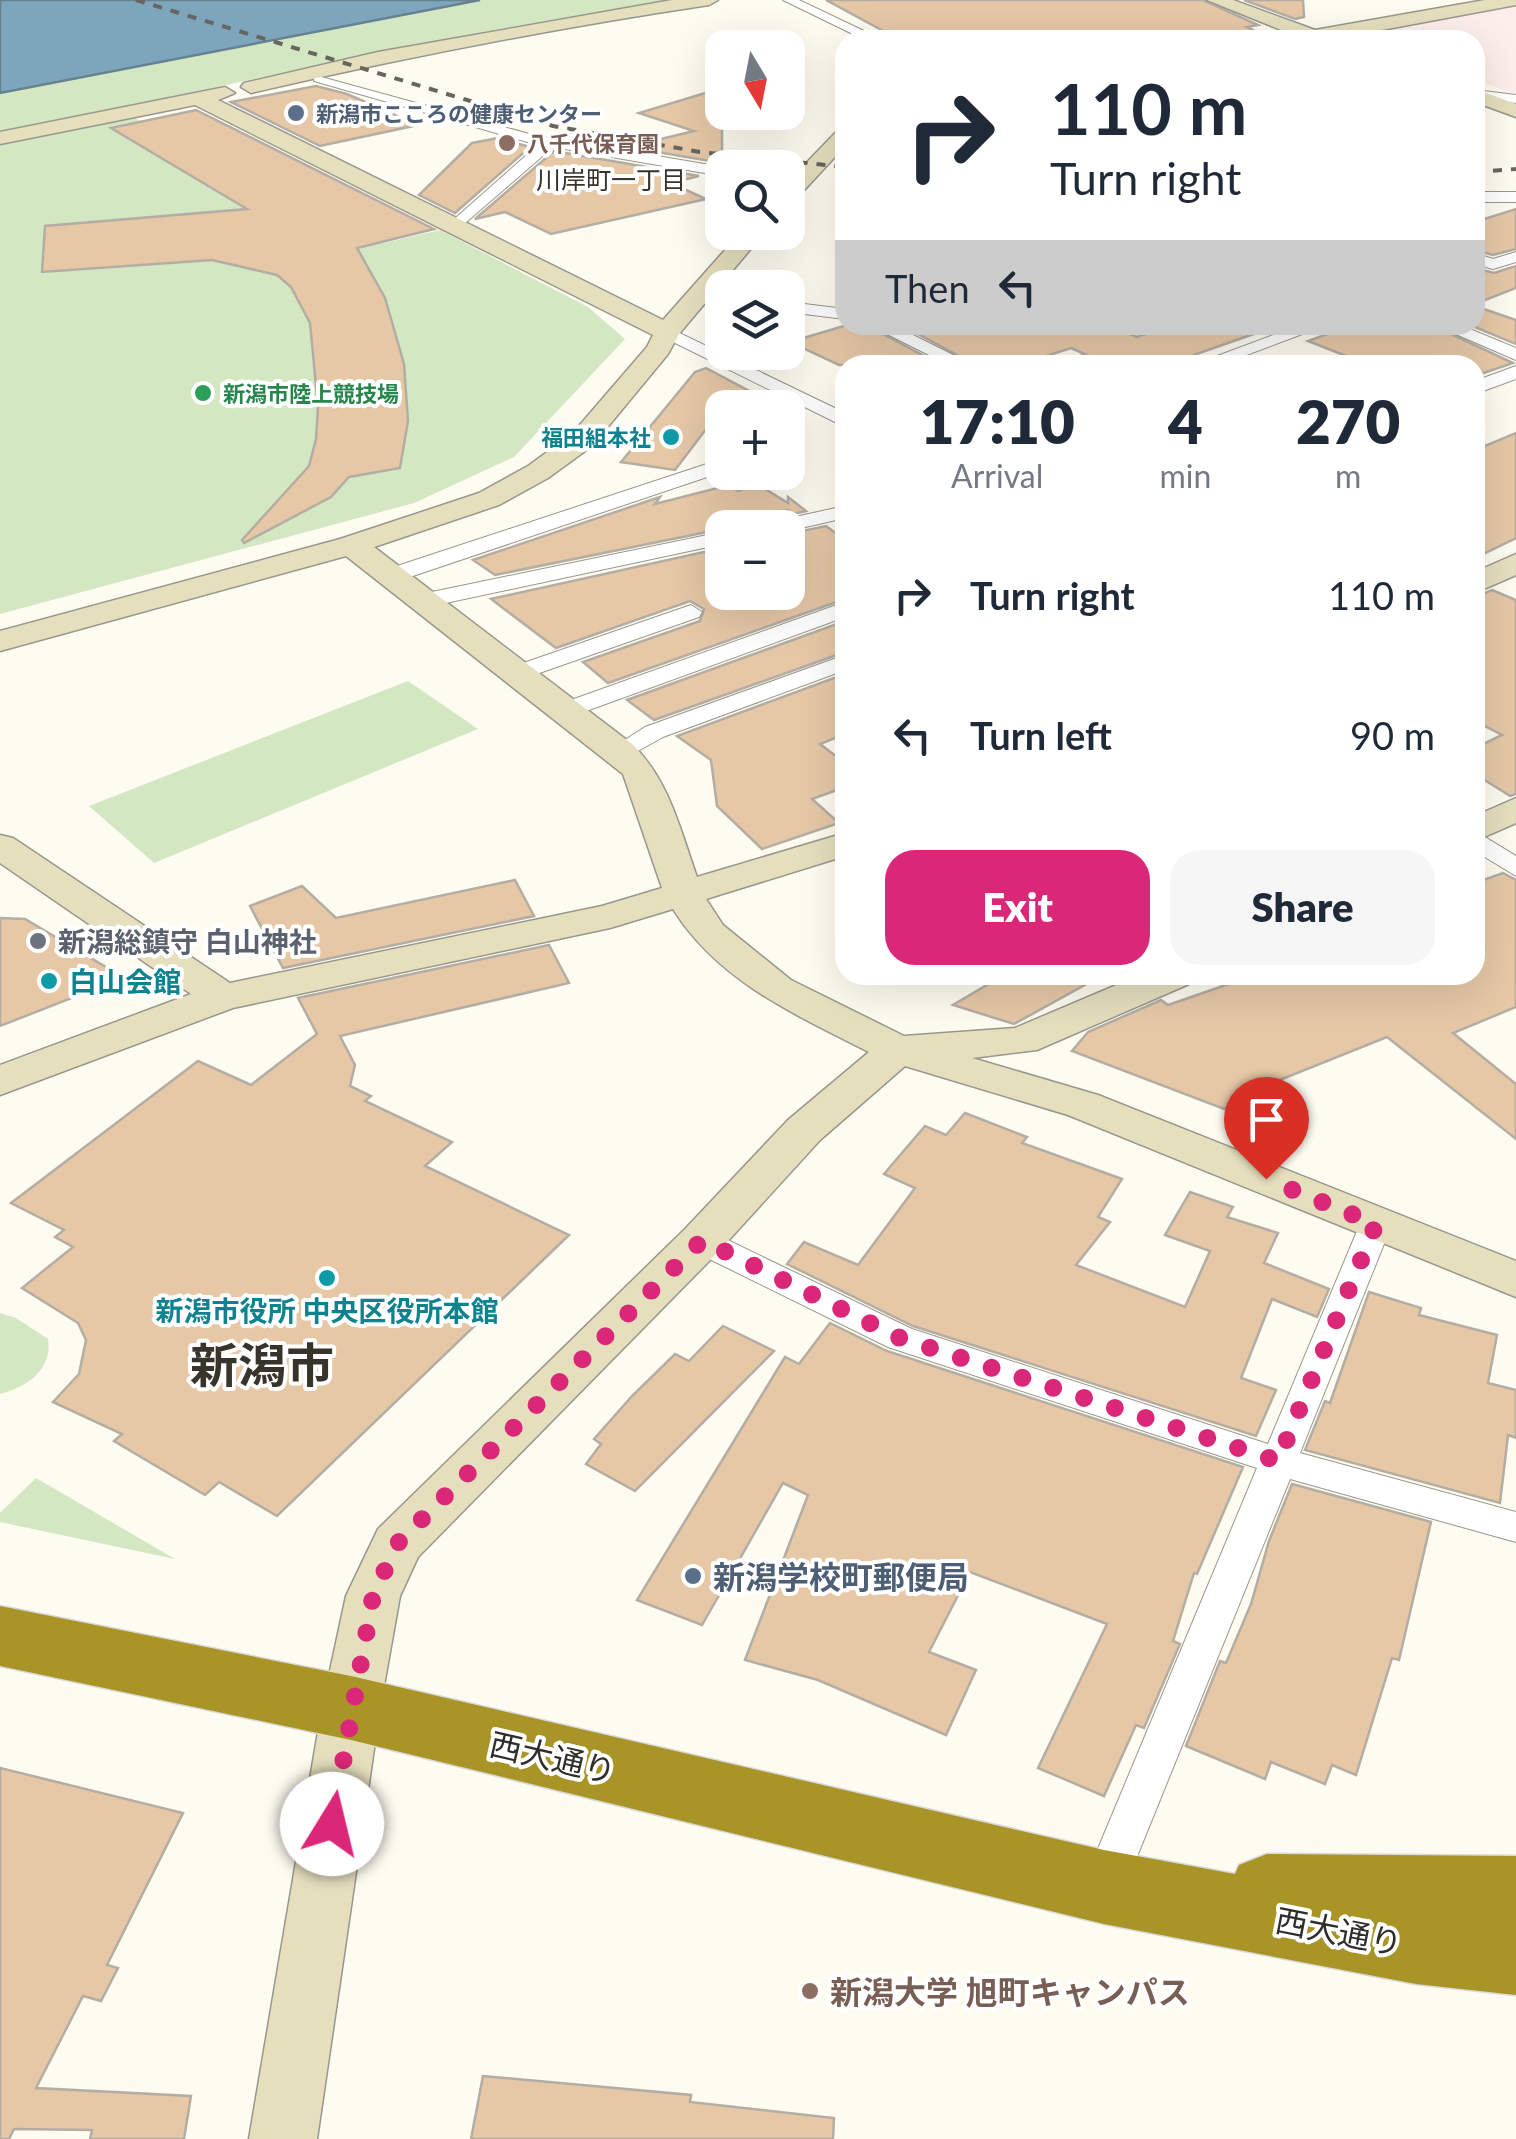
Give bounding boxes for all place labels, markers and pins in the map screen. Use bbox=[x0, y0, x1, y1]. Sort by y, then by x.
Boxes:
place label: 新潟市こころの健康センター bbox=[316, 100, 602, 127]
marker: 新潟市こころの健康センター bbox=[285, 102, 307, 124]
place label: 八千代保育園 bbox=[527, 130, 659, 157]
marker: 八千代保育園 bbox=[496, 132, 518, 154]
place label: 新潟市陸上競技場 bbox=[223, 380, 399, 407]
marker: 新潟市陸上競技場 bbox=[192, 382, 214, 404]
place label: 福田組本社 bbox=[541, 424, 651, 451]
marker: 福田組本社 bbox=[660, 426, 682, 448]
place label: 新潟総鎮守 白山神社 bbox=[58, 924, 317, 958]
marker: 新潟総鎮守 白山神社 bbox=[27, 930, 49, 952]
place label: 白山会館 bbox=[69, 964, 181, 998]
marker: 白山会館 bbox=[38, 970, 60, 992]
pin bbox=[1224, 1077, 1309, 1180]
marker: 新潟市役所 中央区役所本館 bbox=[316, 1267, 338, 1289]
place label: 新潟市役所 中央区役所本館 bbox=[156, 1293, 498, 1327]
place label: 新潟学校町郵便局 bbox=[713, 1557, 969, 1596]
marker: 新潟学校町郵便局 bbox=[682, 1565, 704, 1587]
place label: 新潟大学 旭町キャンパス bbox=[830, 1972, 1190, 2011]
marker: 新潟大学 旭町キャンパス bbox=[799, 1980, 821, 2002]

